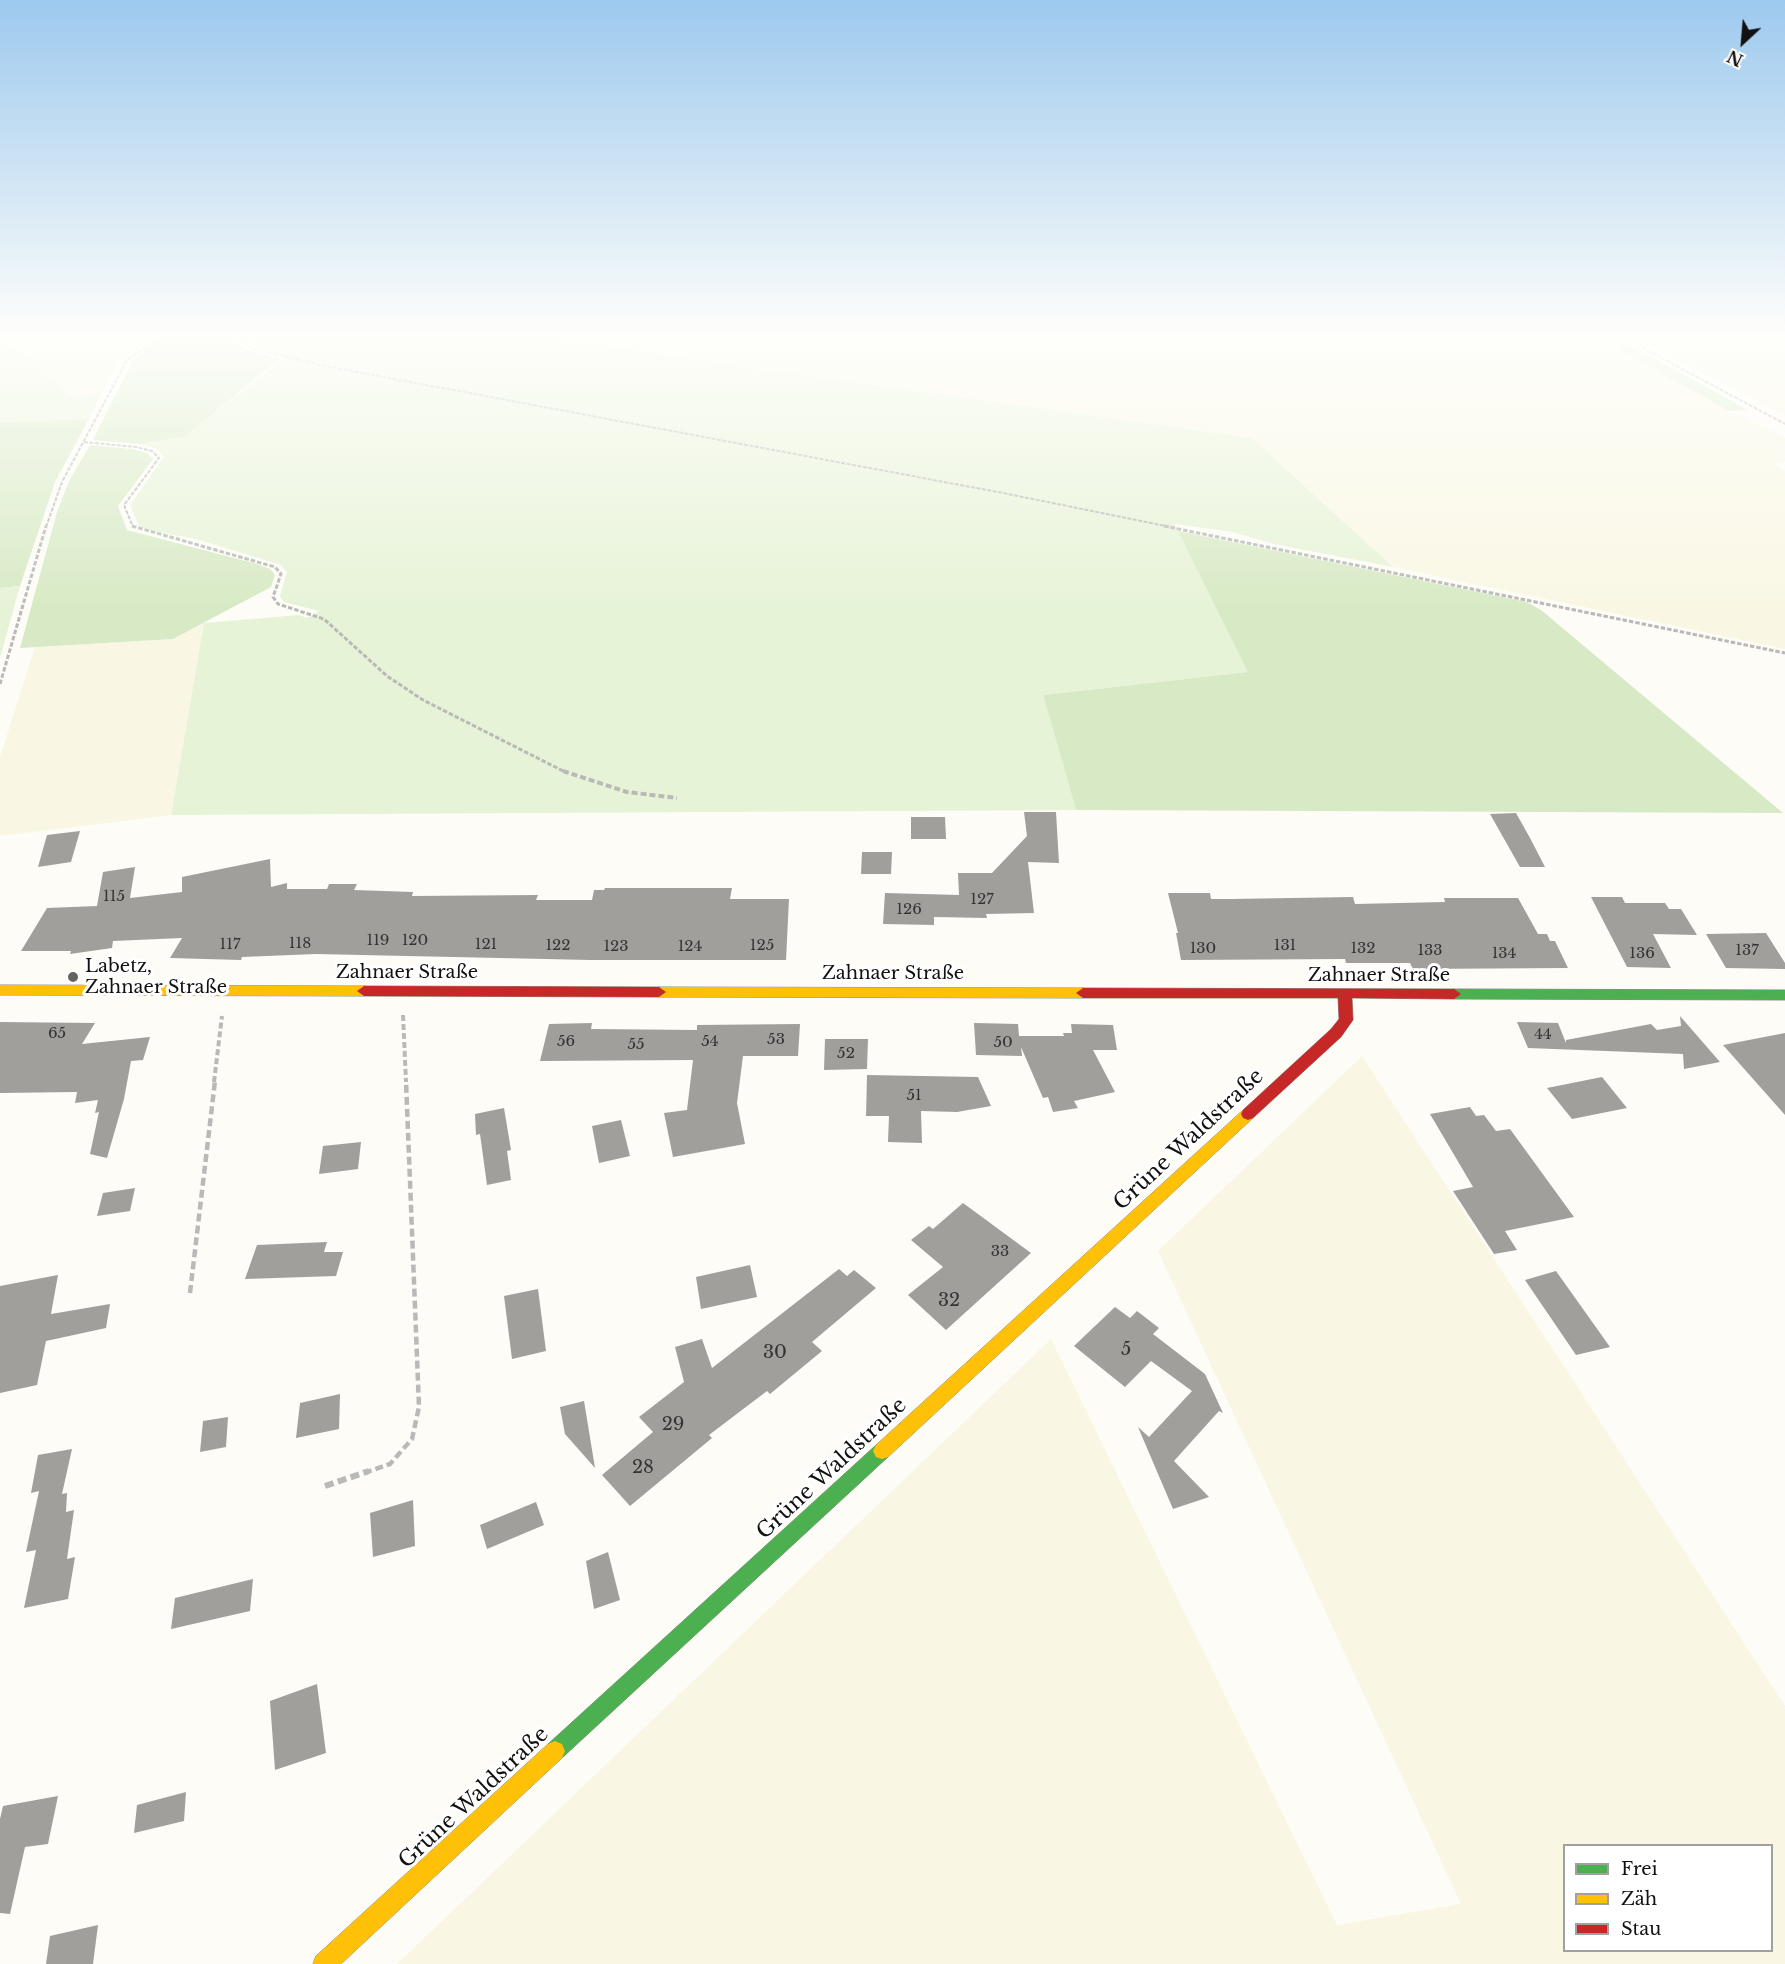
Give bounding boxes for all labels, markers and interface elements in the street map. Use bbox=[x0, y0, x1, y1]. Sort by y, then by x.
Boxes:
north arrow bbox=[1713, 12, 1773, 72]
text: N bbox=[1724, 46, 1746, 70]
house number: 115 bbox=[103, 888, 125, 906]
house number: 127 bbox=[970, 891, 994, 909]
house number: 126 bbox=[896, 901, 922, 919]
house number: 119 bbox=[366, 932, 390, 950]
house number: 120 bbox=[402, 932, 428, 950]
house number: 118 bbox=[289, 935, 311, 953]
house number: 117 bbox=[220, 936, 240, 954]
house number: 121 bbox=[475, 936, 497, 954]
house number: 122 bbox=[545, 937, 571, 955]
house number: 125 bbox=[750, 937, 774, 955]
house number: 131 bbox=[1274, 937, 1296, 955]
house number: 123 bbox=[603, 938, 629, 956]
house number: 124 bbox=[678, 938, 702, 956]
house number: 130 bbox=[1190, 940, 1216, 958]
house number: 132 bbox=[1350, 940, 1376, 958]
house number: 133 bbox=[1417, 942, 1443, 960]
house number: 137 bbox=[1735, 942, 1759, 960]
house number: 134 bbox=[1492, 945, 1516, 963]
house number: 136 bbox=[1629, 945, 1655, 963]
place label: Labetz, Zahnaer Straße bbox=[85, 956, 227, 998]
street label: Zahnaer Straße bbox=[336, 962, 478, 984]
street label: Zahnaer Straße bbox=[822, 963, 964, 985]
street label: Zahnaer Straße bbox=[1308, 965, 1450, 987]
marker: Labetz, Zahnaer Straße bbox=[66, 970, 80, 984]
house number: 65 bbox=[48, 1025, 66, 1043]
house number: 44 bbox=[1534, 1026, 1552, 1044]
house number: 53 bbox=[767, 1031, 785, 1049]
house number: 56 bbox=[557, 1033, 575, 1051]
house number: 54 bbox=[701, 1033, 719, 1051]
house number: 50 bbox=[993, 1034, 1013, 1052]
house number: 55 bbox=[627, 1036, 645, 1054]
house number: 52 bbox=[837, 1045, 855, 1063]
street label: Grüne Waldstraße bbox=[1109, 1064, 1269, 1216]
house number: 51 bbox=[906, 1087, 922, 1105]
house number: 33 bbox=[991, 1243, 1009, 1261]
house number: 32 bbox=[938, 1290, 960, 1312]
house number: 5 bbox=[1121, 1339, 1131, 1361]
house number: 30 bbox=[763, 1342, 787, 1364]
street label: Grüne Waldstraße bbox=[752, 1393, 912, 1545]
house number: 29 bbox=[662, 1414, 684, 1436]
house number: 28 bbox=[632, 1457, 654, 1479]
street label: Grüne Waldstraße bbox=[394, 1722, 554, 1874]
legend bbox=[1563, 1844, 1773, 1952]
text: Frei bbox=[1621, 1858, 1658, 1880]
text: Zäh bbox=[1621, 1888, 1657, 1910]
text: Stau bbox=[1621, 1918, 1661, 1940]

